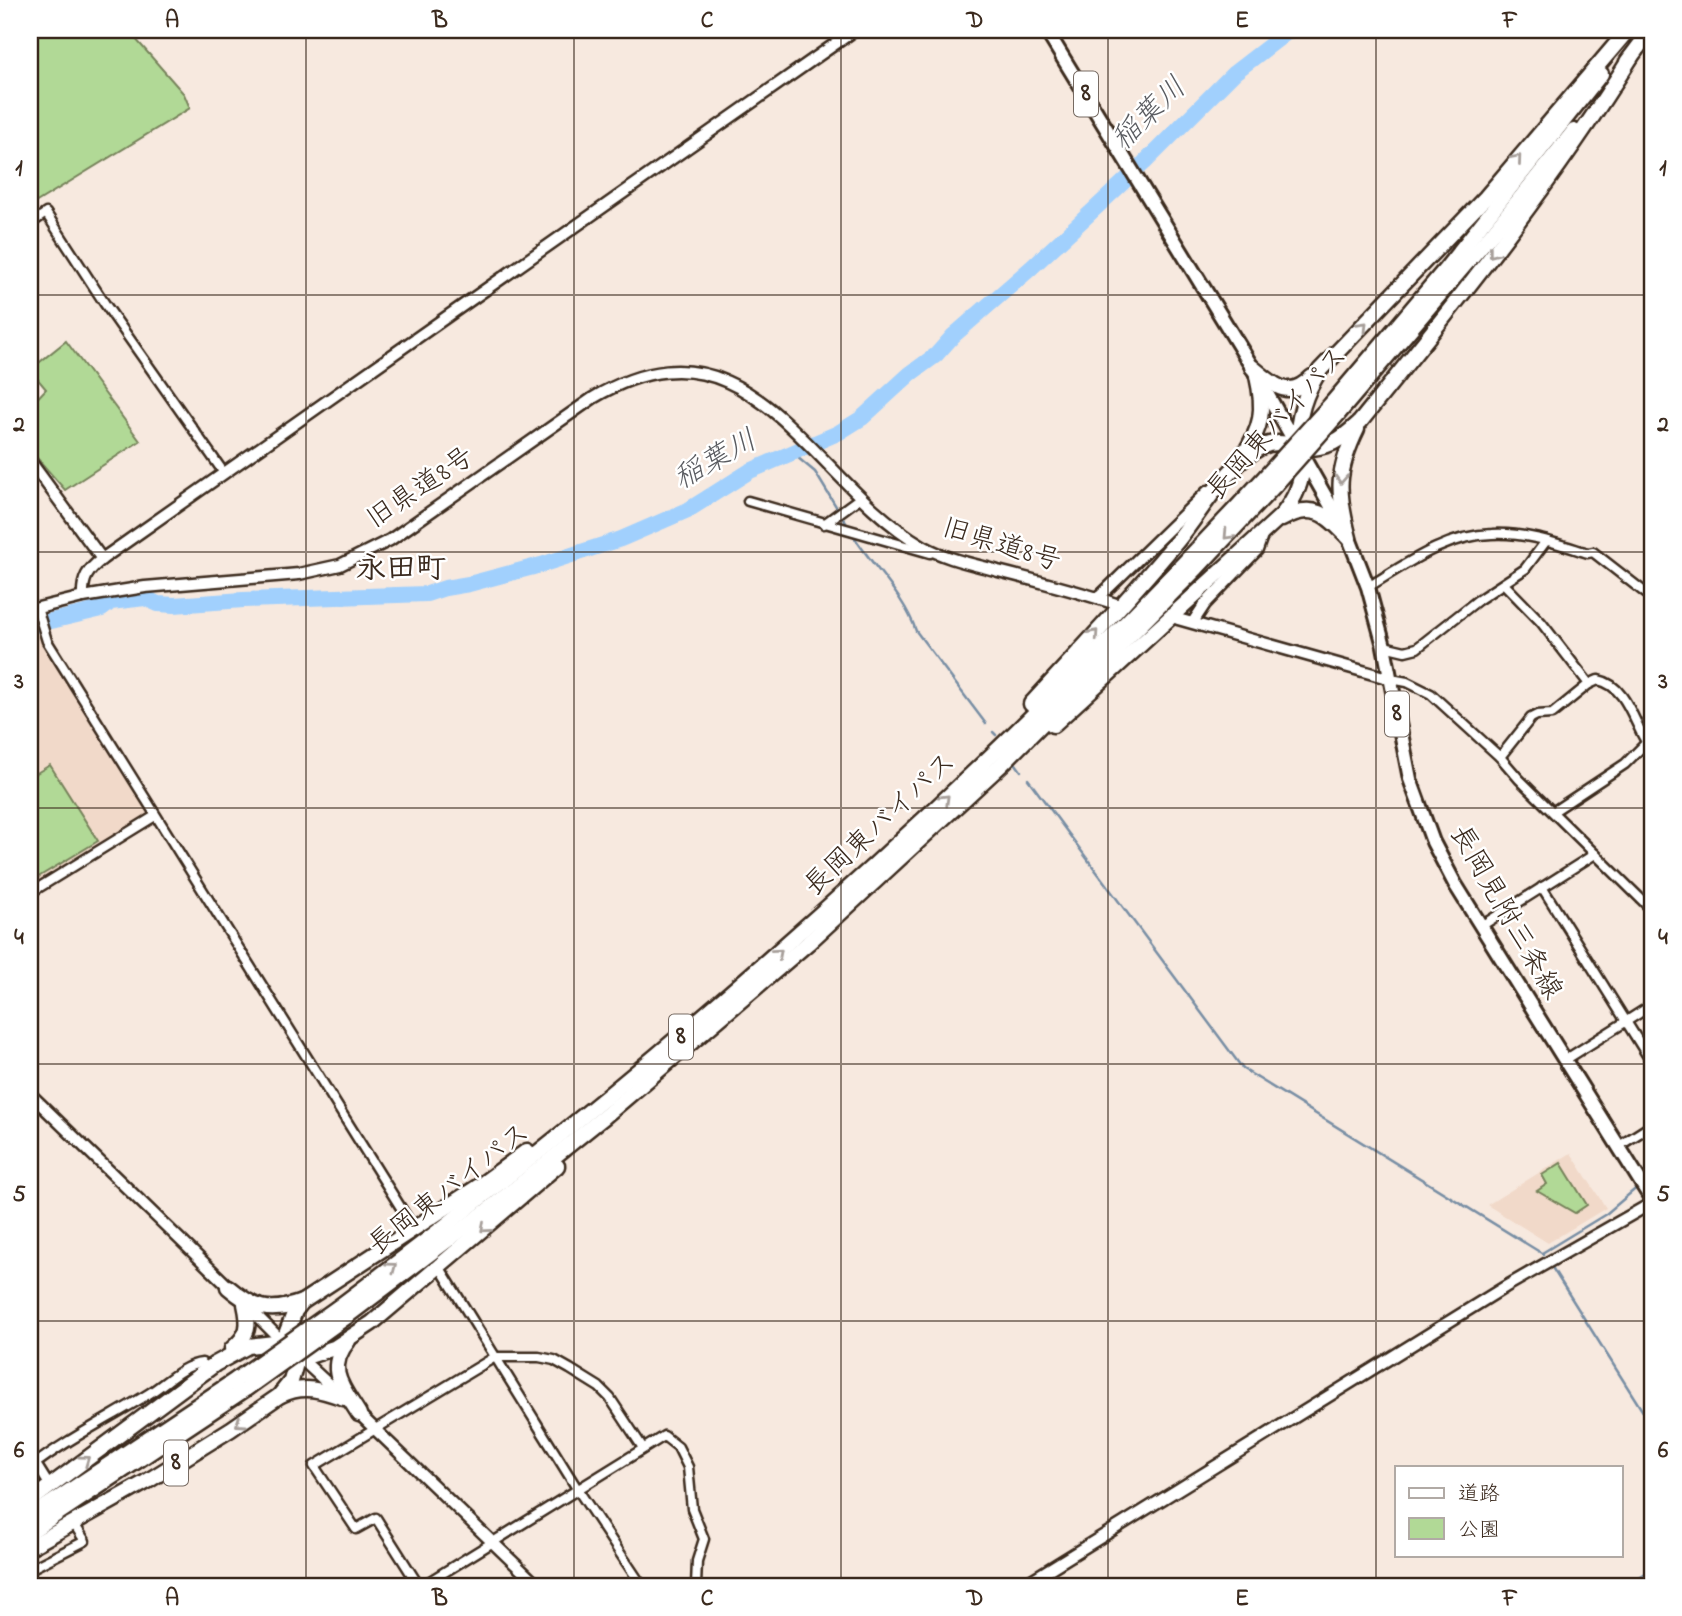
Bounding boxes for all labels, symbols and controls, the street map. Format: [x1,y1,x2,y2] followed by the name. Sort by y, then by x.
[165,5,179,38] text: A
[431,5,448,38] text: B
[701,5,714,38] text: C
[966,5,983,38] text: D
[1235,5,1249,38] text: E
[1502,5,1518,38] text: F
[1102,68,1198,162] water label: 稲葉川
[1074,72,1098,116] road number: 8
[15,153,23,186] text: 1
[1659,153,1667,186] text: 1
[1509,155,1521,168] one-way arrow
[1489,245,1502,258] one-way arrow
[1354,321,1367,334] one-way arrow
[1197,338,1359,510] street label: 長岡東バイパス
[12,409,25,442] text: 2
[1656,409,1669,442] text: 2
[666,420,766,502] water label: 稲葉川
[359,438,483,540] street label: 旧県道8号
[1333,474,1348,485] one-way arrow
[936,508,1066,584] street label: 旧県道8号
[1224,527,1237,540] one-way arrow
[356,548,446,592] district label: 永田町
[1086,629,1099,642] one-way arrow
[13,666,24,699] text: 3
[1657,666,1668,699] text: 3
[1385,692,1409,736] road number: 8
[796,743,966,907] street label: 長岡東バイパス
[937,795,950,808] one-way arrow
[1438,818,1572,1008] street label: 長岡見附三条線
[14,922,24,955] text: 4
[1658,922,1668,955] text: 4
[769,949,782,961] one-way arrow
[669,1014,693,1060] road number: 8
[360,1114,540,1266] street label: 長岡東バイパス
[12,1179,26,1212] text: 5
[1656,1179,1670,1212] text: 5
[481,1220,494,1232] one-way arrow
[384,1262,397,1275] one-way arrow
[235,1415,248,1427] one-way arrow
[14,1435,25,1468] text: 6
[1658,1435,1669,1468] text: 6
[164,1440,188,1486] road number: 8
[77,1456,90,1469] one-way arrow
[1395,1466,1622,1556] legend
[1458,1480,1500,1510] text: 道路
[1458,1516,1500,1546] text: 公園
[165,1583,179,1616] text: A
[431,1583,448,1616] text: B
[701,1583,714,1616] text: C
[966,1583,983,1616] text: D
[1235,1583,1249,1616] text: E
[1502,1583,1518,1616] text: F

